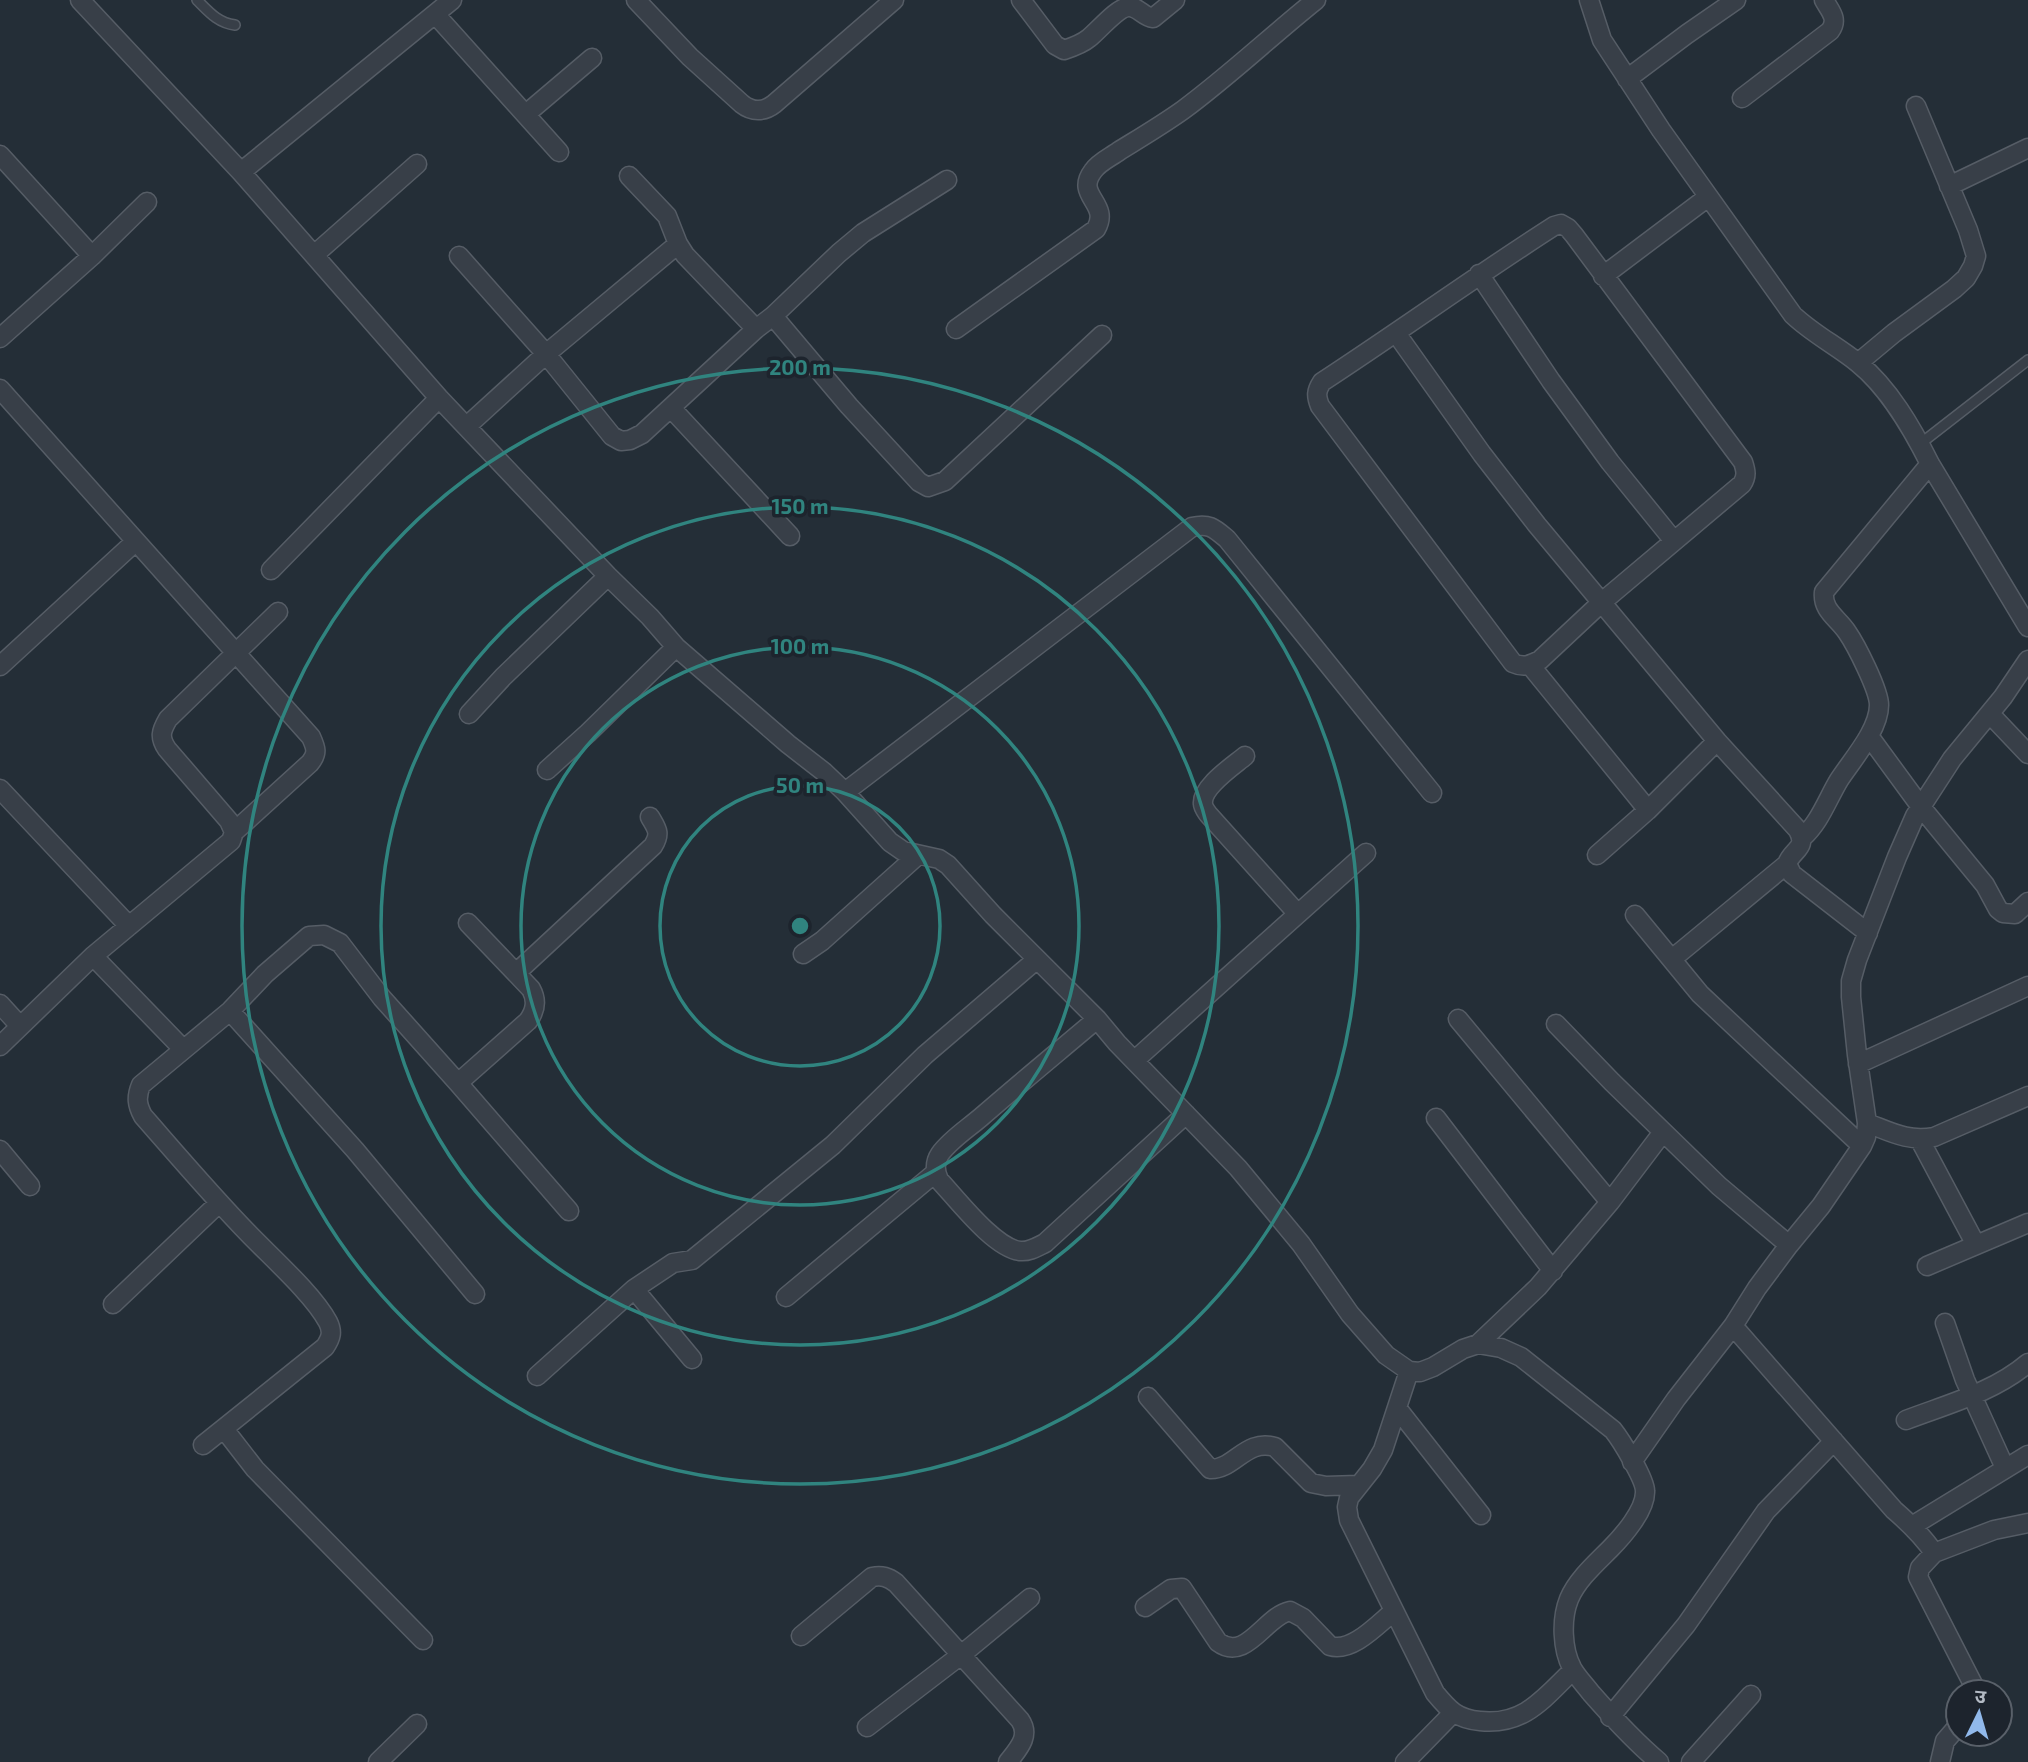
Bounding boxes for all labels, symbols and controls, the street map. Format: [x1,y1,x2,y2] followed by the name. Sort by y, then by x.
[769,354,831,379] text: 200 m
[772,493,828,518] text: 150 m
[771,633,829,658] text: 100 m
[776,772,824,797] text: 50 m
[788,914,812,938] centre of rings
[1944,1678,2014,1748] north arrow
[1974,1684,1988,1708] text: उ

